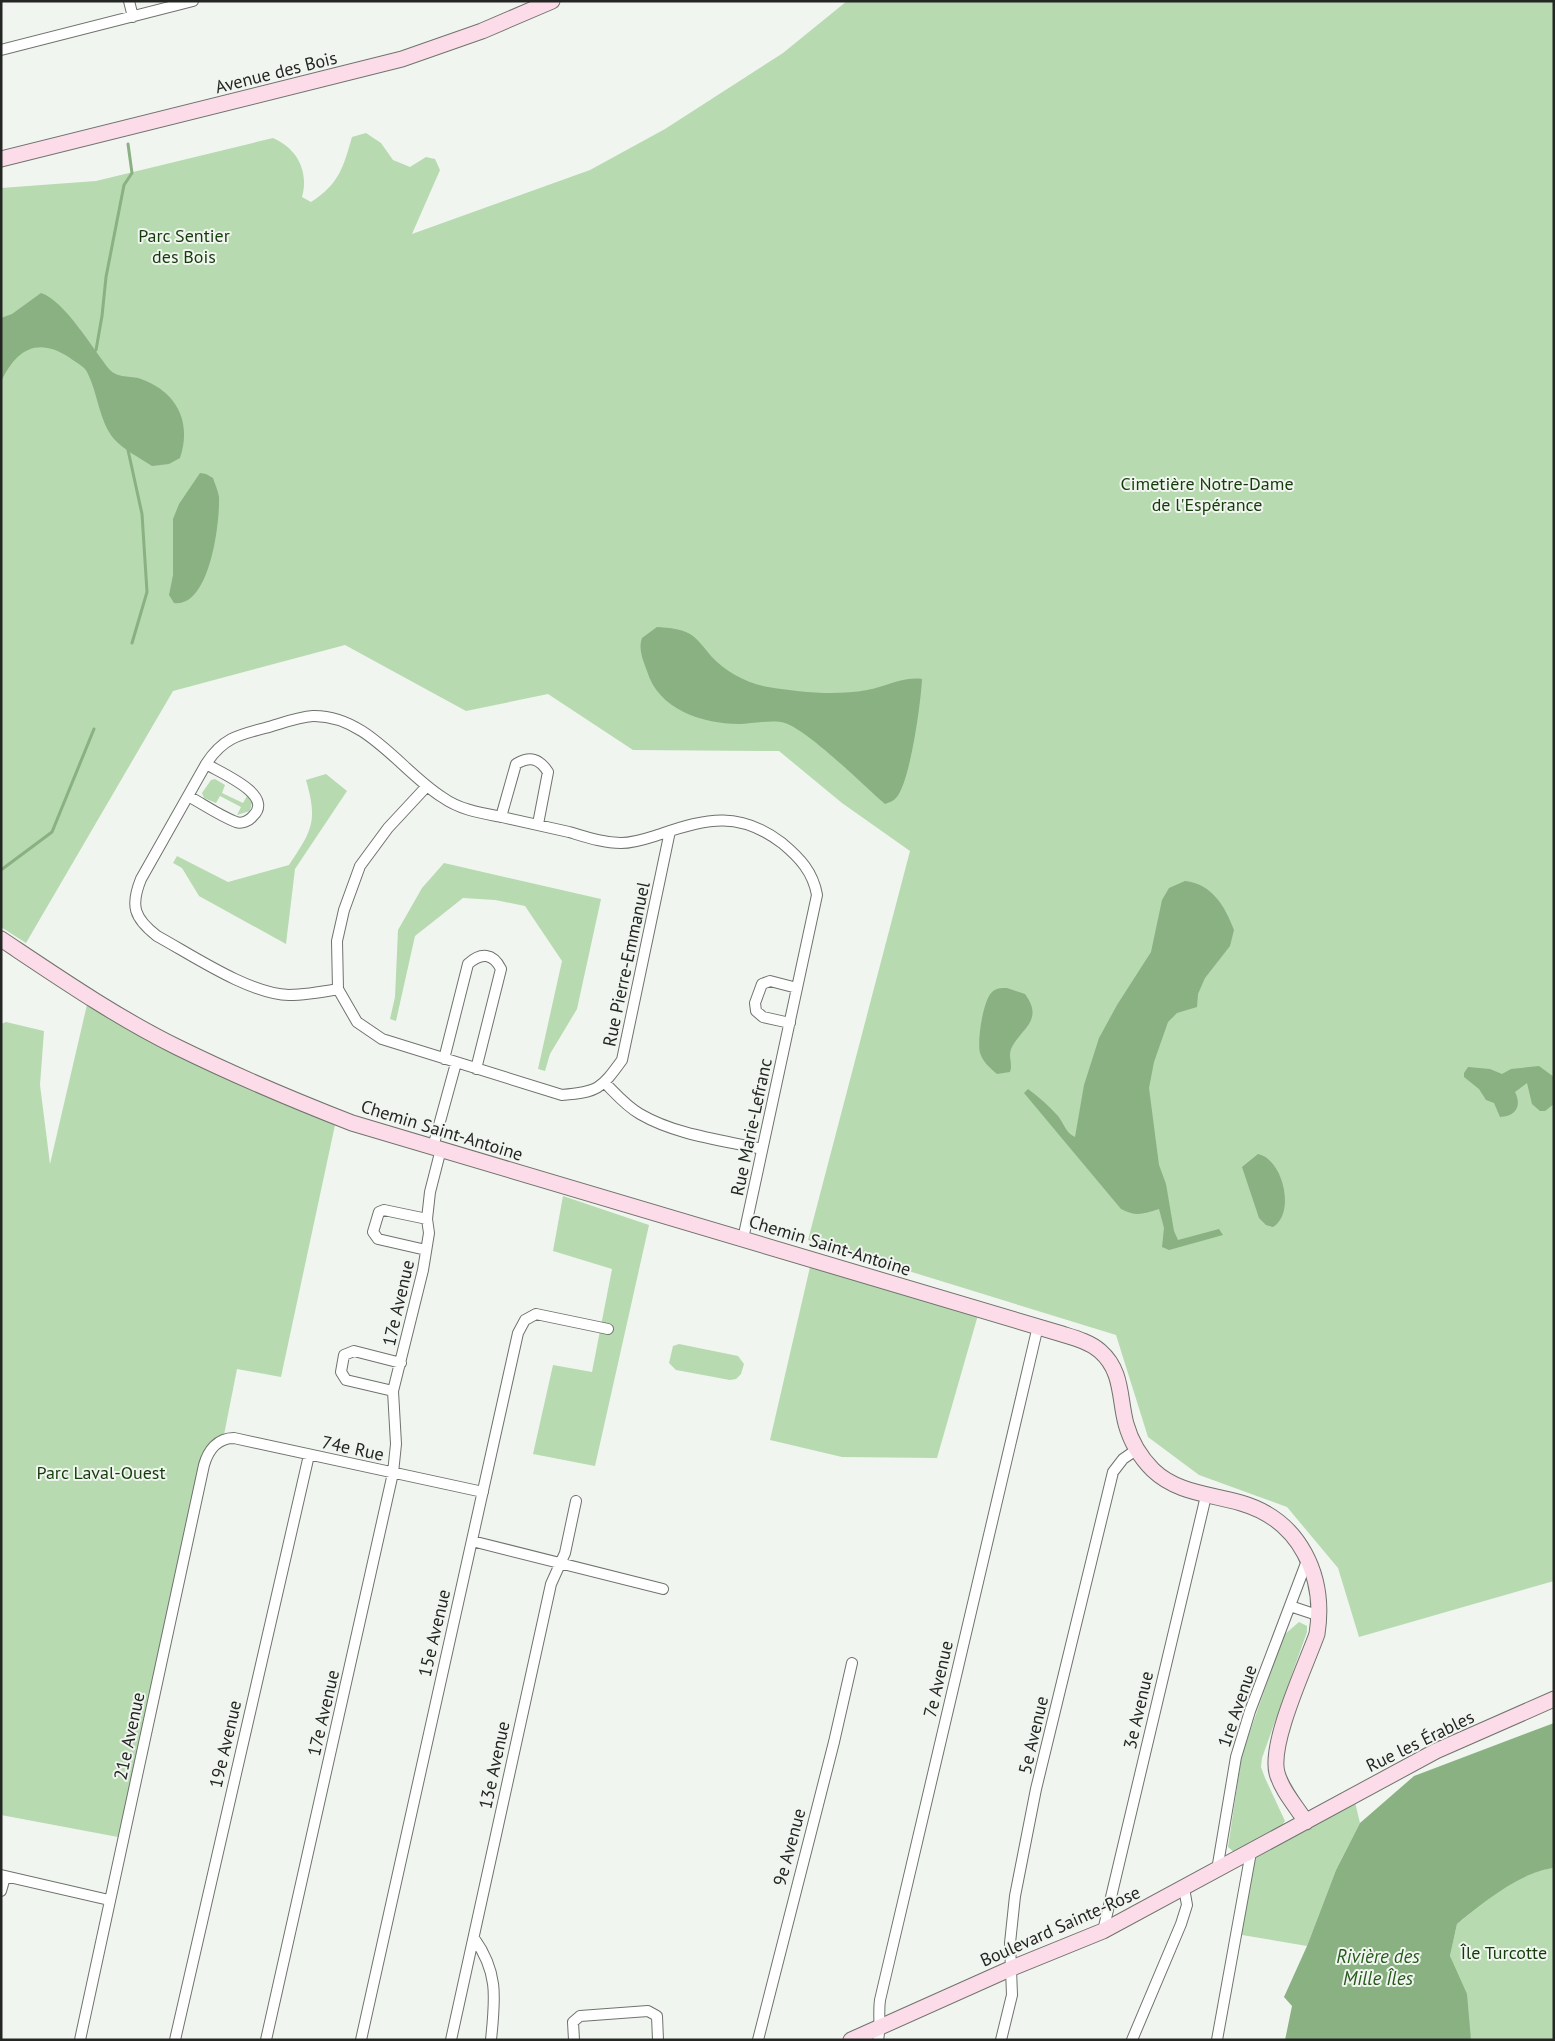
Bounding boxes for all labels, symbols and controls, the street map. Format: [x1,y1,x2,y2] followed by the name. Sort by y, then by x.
[213,46,339,98] street label: Avenue des Bois
[138,224,230,268] park label: Parc Sentier des Bois
[1120,472,1294,516] park label: Cimetière Notre-Dame de l'Espérance
[597,879,655,1048] street label: Rue Pierre-Emmanuel
[725,1056,777,1198] street label: Rue Marie-Lefranc
[358,1094,526,1166] street label: Chemin Saint-Antoine
[746,1209,914,1281] street label: Chemin Saint-Antoine
[377,1258,419,1348] street label: 17e Avenue
[320,1430,386,1466] street label: 74e Rue
[36,1461,166,1484] park label: Parc Laval-Ouest
[413,1587,455,1679] street label: 15e Avenue
[918,1638,958,1720] street label: 7e Avenue
[1212,1662,1262,1750] street label: 1re Avenue
[302,1668,344,1758] street label: 17e Avenue
[1118,1669,1158,1751] street label: 3e Avenue
[108,1690,150,1782] street label: 21e Avenue
[1013,1694,1053,1776] street label: 5e Avenue
[204,1698,246,1790] street label: 19e Avenue
[1362,1705,1478,1777] street label: Rue les Érables
[473,1719,515,1811] street label: 13e Avenue
[768,1806,810,1888] street label: 9e Avenue
[976,1880,1144,1972] street label: Boulevard Sainte-Rose
[1460,1941,1547,1964] park label: Île Turcotte
[1336,1944,1420,1990] water label: Rivière des Mille Îles

